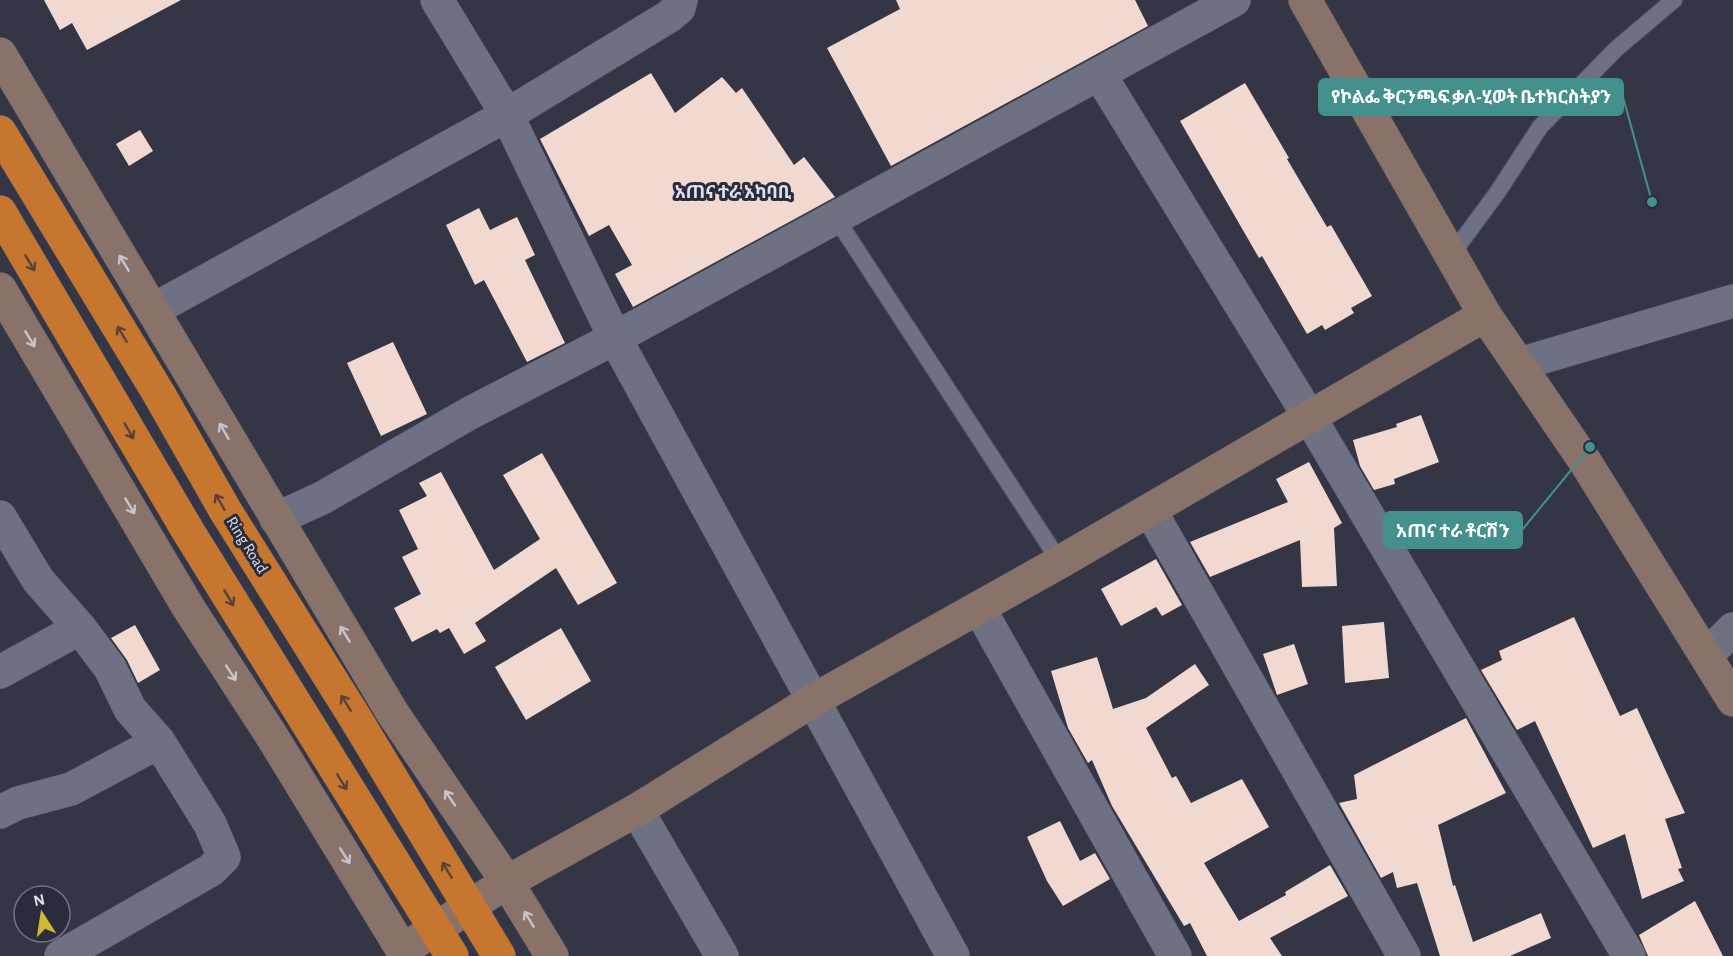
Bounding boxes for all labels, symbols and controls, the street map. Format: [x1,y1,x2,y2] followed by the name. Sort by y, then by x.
[1319,79,1623,115] callout: የኮልፌ ቅርንጫፍ ቃለ-ሂወት ቤተክርስትያን
[1331,88,1611,107] text: የኮልፌ ቅርንጫፍ ቃለ-ሂወት ቤተክርስትያን
[675,184,792,202] district label: አጠና ተራ አካባቢ
[24,254,36,271] one-way arrow
[118,255,130,272] one-way arrow
[116,325,128,342] one-way arrow
[24,330,36,347] one-way arrow
[123,422,135,439] one-way arrow
[218,423,230,440] one-way arrow
[214,494,226,511] one-way arrow
[124,497,136,514] one-way arrow
[1384,512,1522,548] callout: አጠና ተራ ቶርሽን
[223,514,271,576] street label: Ring Road
[1396,522,1510,541] text: አጠና ተራ ቶርሽን
[223,589,235,606] one-way arrow
[339,626,351,643] one-way arrow
[225,664,237,681] one-way arrow
[340,695,352,712] one-way arrow
[337,773,349,790] one-way arrow
[444,790,457,807] one-way arrow
[340,847,352,864] one-way arrow
[441,862,453,879] one-way arrow
[12,884,72,944] north arrow
[32,891,46,909] text: N
[523,911,535,928] one-way arrow

